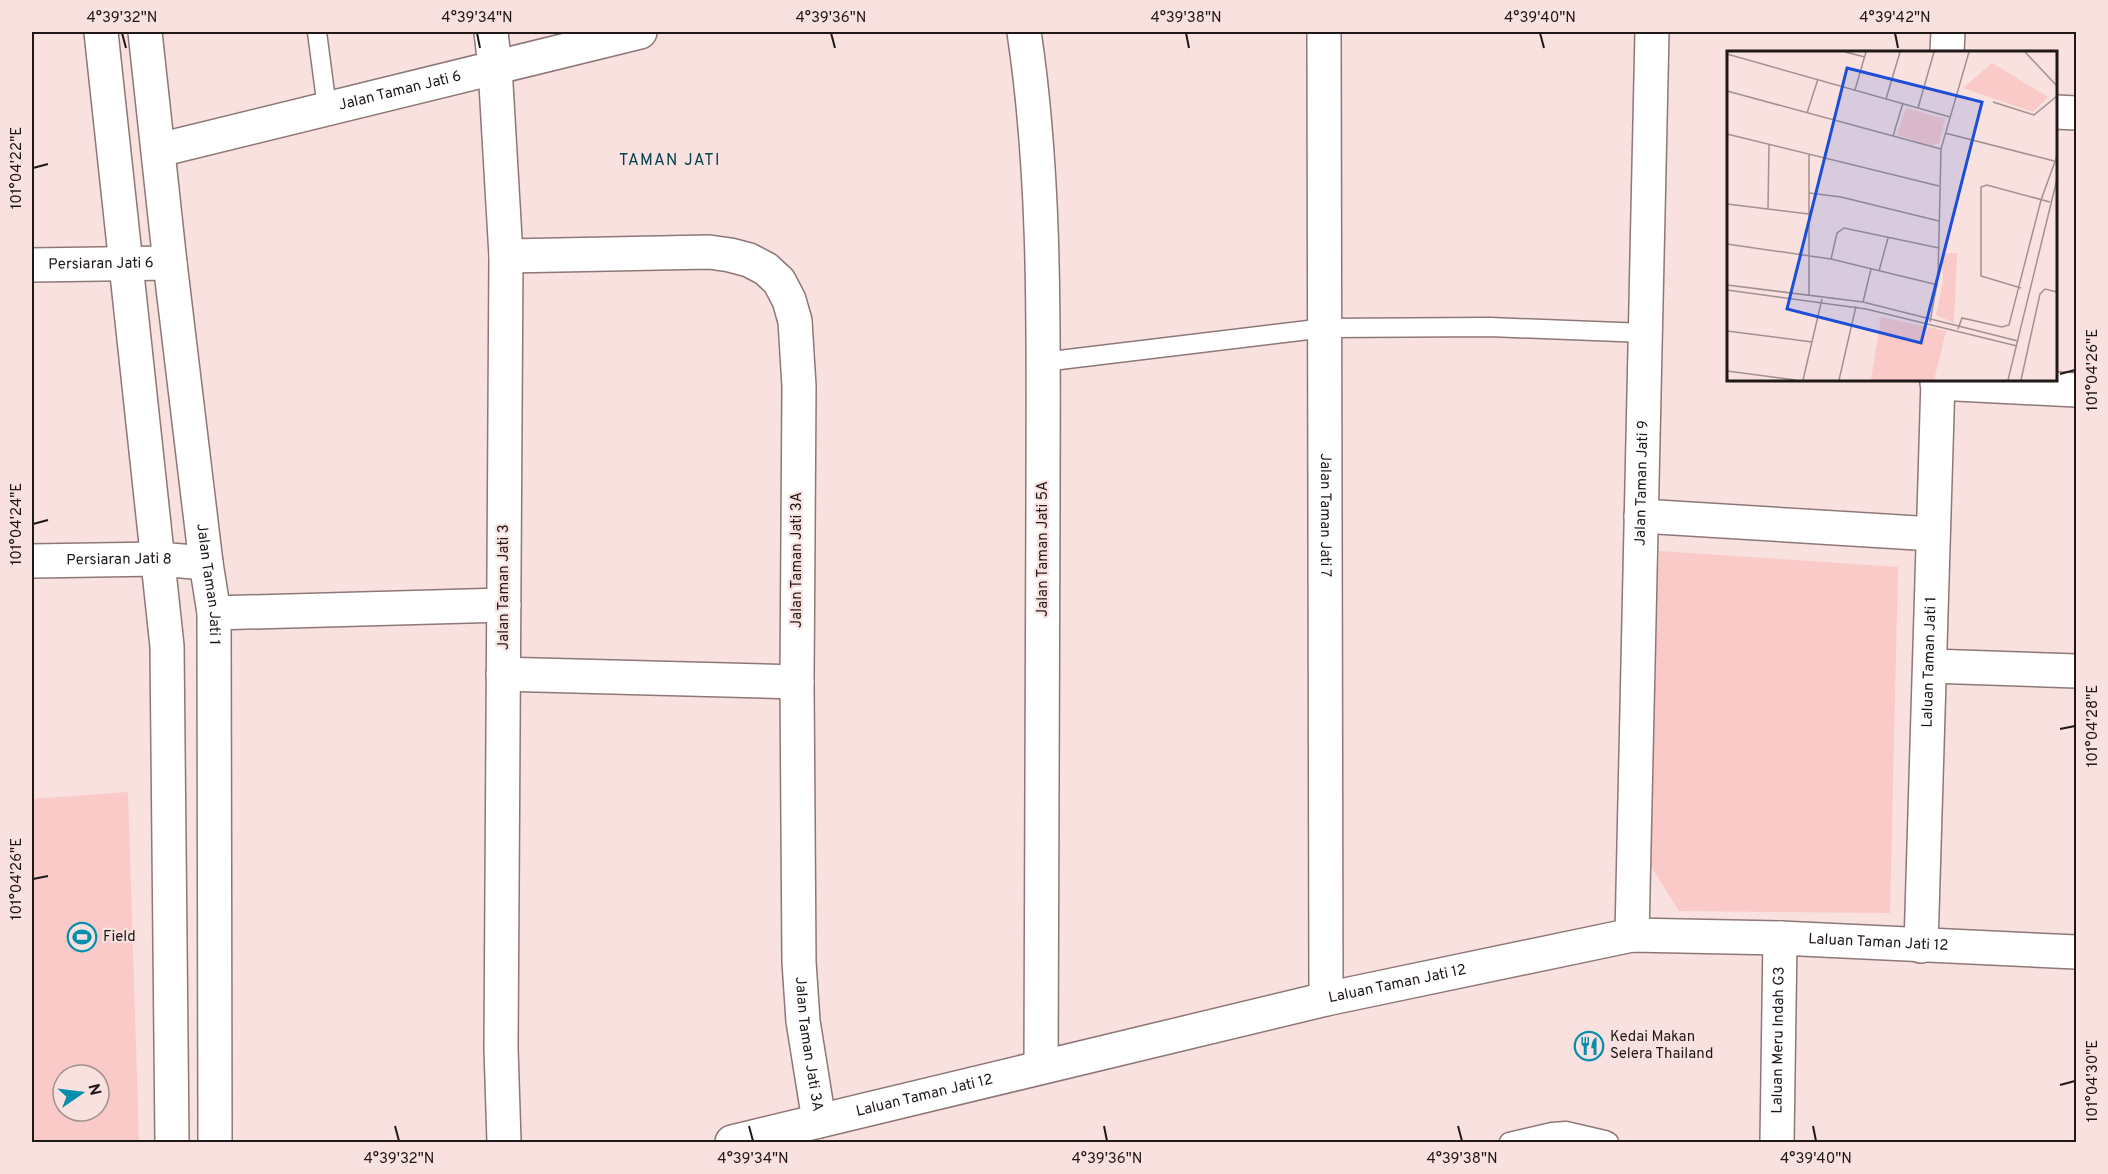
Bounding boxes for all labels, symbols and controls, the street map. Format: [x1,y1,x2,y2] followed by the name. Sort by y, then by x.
[87,9,157,28] text: 4°39'32"N
[441,9,513,28] text: 4°39'34"N
[796,9,867,28] text: 4°39'36"N
[1150,9,1222,28] text: 4°39'38"N
[1504,9,1576,28] text: 4°39'40"N
[1859,9,1931,28] text: 4°39'42"N
[1727,51,2057,381] inset map
[337,67,463,115] street label: Jalan Taman Jati 6
[8,127,27,209] text: 101°04'22"E
[619,151,721,171] district label: TAMAN JATI
[48,254,154,274] street label: Persiaran Jati 6
[2084,329,2103,411] text: 101°04'26"E
[1631,420,1653,546] street label: Jalan Taman Jati 9
[1315,453,1335,577] street label: Jalan Taman Jati 7
[1034,481,1053,617] street label: Jalan Taman Jati 5A
[8,483,27,565] text: 101°04'24"E
[788,492,807,628] street label: Jalan Taman Jati 3A
[192,522,224,645] street label: Jalan Taman Jati 1
[495,524,514,650] street label: Jalan Taman Jati 3
[66,549,173,570] street label: Persiaran Jati 8
[1918,596,1941,728] street label: Laluan Taman Jati 1
[2084,685,2103,767] text: 101°04'28"E
[8,838,27,920] text: 101°04'26"E
[66,921,98,953] sports icon: Field
[103,928,136,947] place label: Field
[1808,930,1949,955] street label: Laluan Taman Jati 12
[1327,960,1468,1008] street label: Laluan Taman Jati 12
[1768,966,1789,1114] street label: Laluan Meru Indah G3
[791,976,827,1113] street label: Jalan Taman Jati 3A
[1610,1028,1713,1064] place label: Kedai Makan Selera Thailand
[1573,1030,1605,1062] restaurant icon: Kedai Makan Selera Thailand
[2084,1040,2103,1122] text: 101°04'30"E
[51,1063,111,1123] north arrow
[854,1070,995,1121] street label: Laluan Taman Jati 12
[83,1082,105,1098] text: N
[364,1150,434,1169] text: 4°39'32"N
[717,1150,789,1169] text: 4°39'34"N
[1072,1150,1143,1169] text: 4°39'36"N
[1426,1150,1498,1169] text: 4°39'38"N
[1780,1150,1852,1169] text: 4°39'40"N

